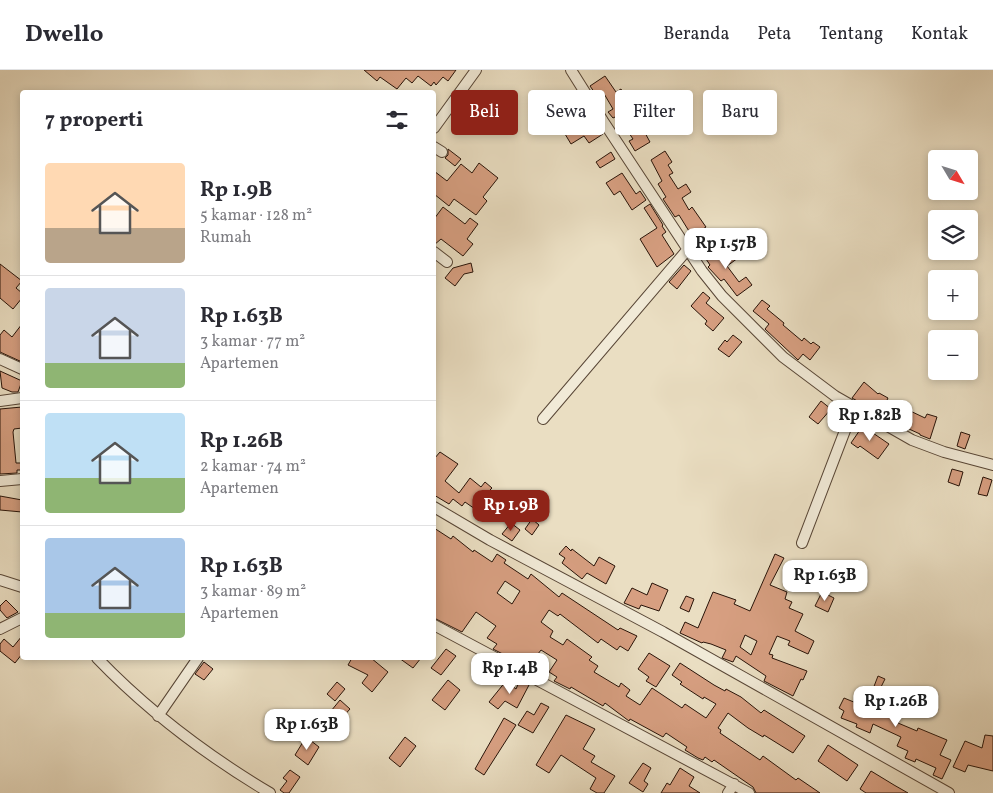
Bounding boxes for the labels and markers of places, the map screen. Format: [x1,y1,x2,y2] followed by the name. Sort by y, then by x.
[674,228,778,270] pin: Rp 1.57B
[818,400,922,442] pin: Rp 1.82B
[465,490,557,532] pin: Rp 1.9B
[773,560,877,602] pin: Rp 1.63B
[464,652,556,695] pin: Rp 1.4B
[844,686,948,728] pin: Rp 1.26B
[255,708,359,751] pin: Rp 1.63B

